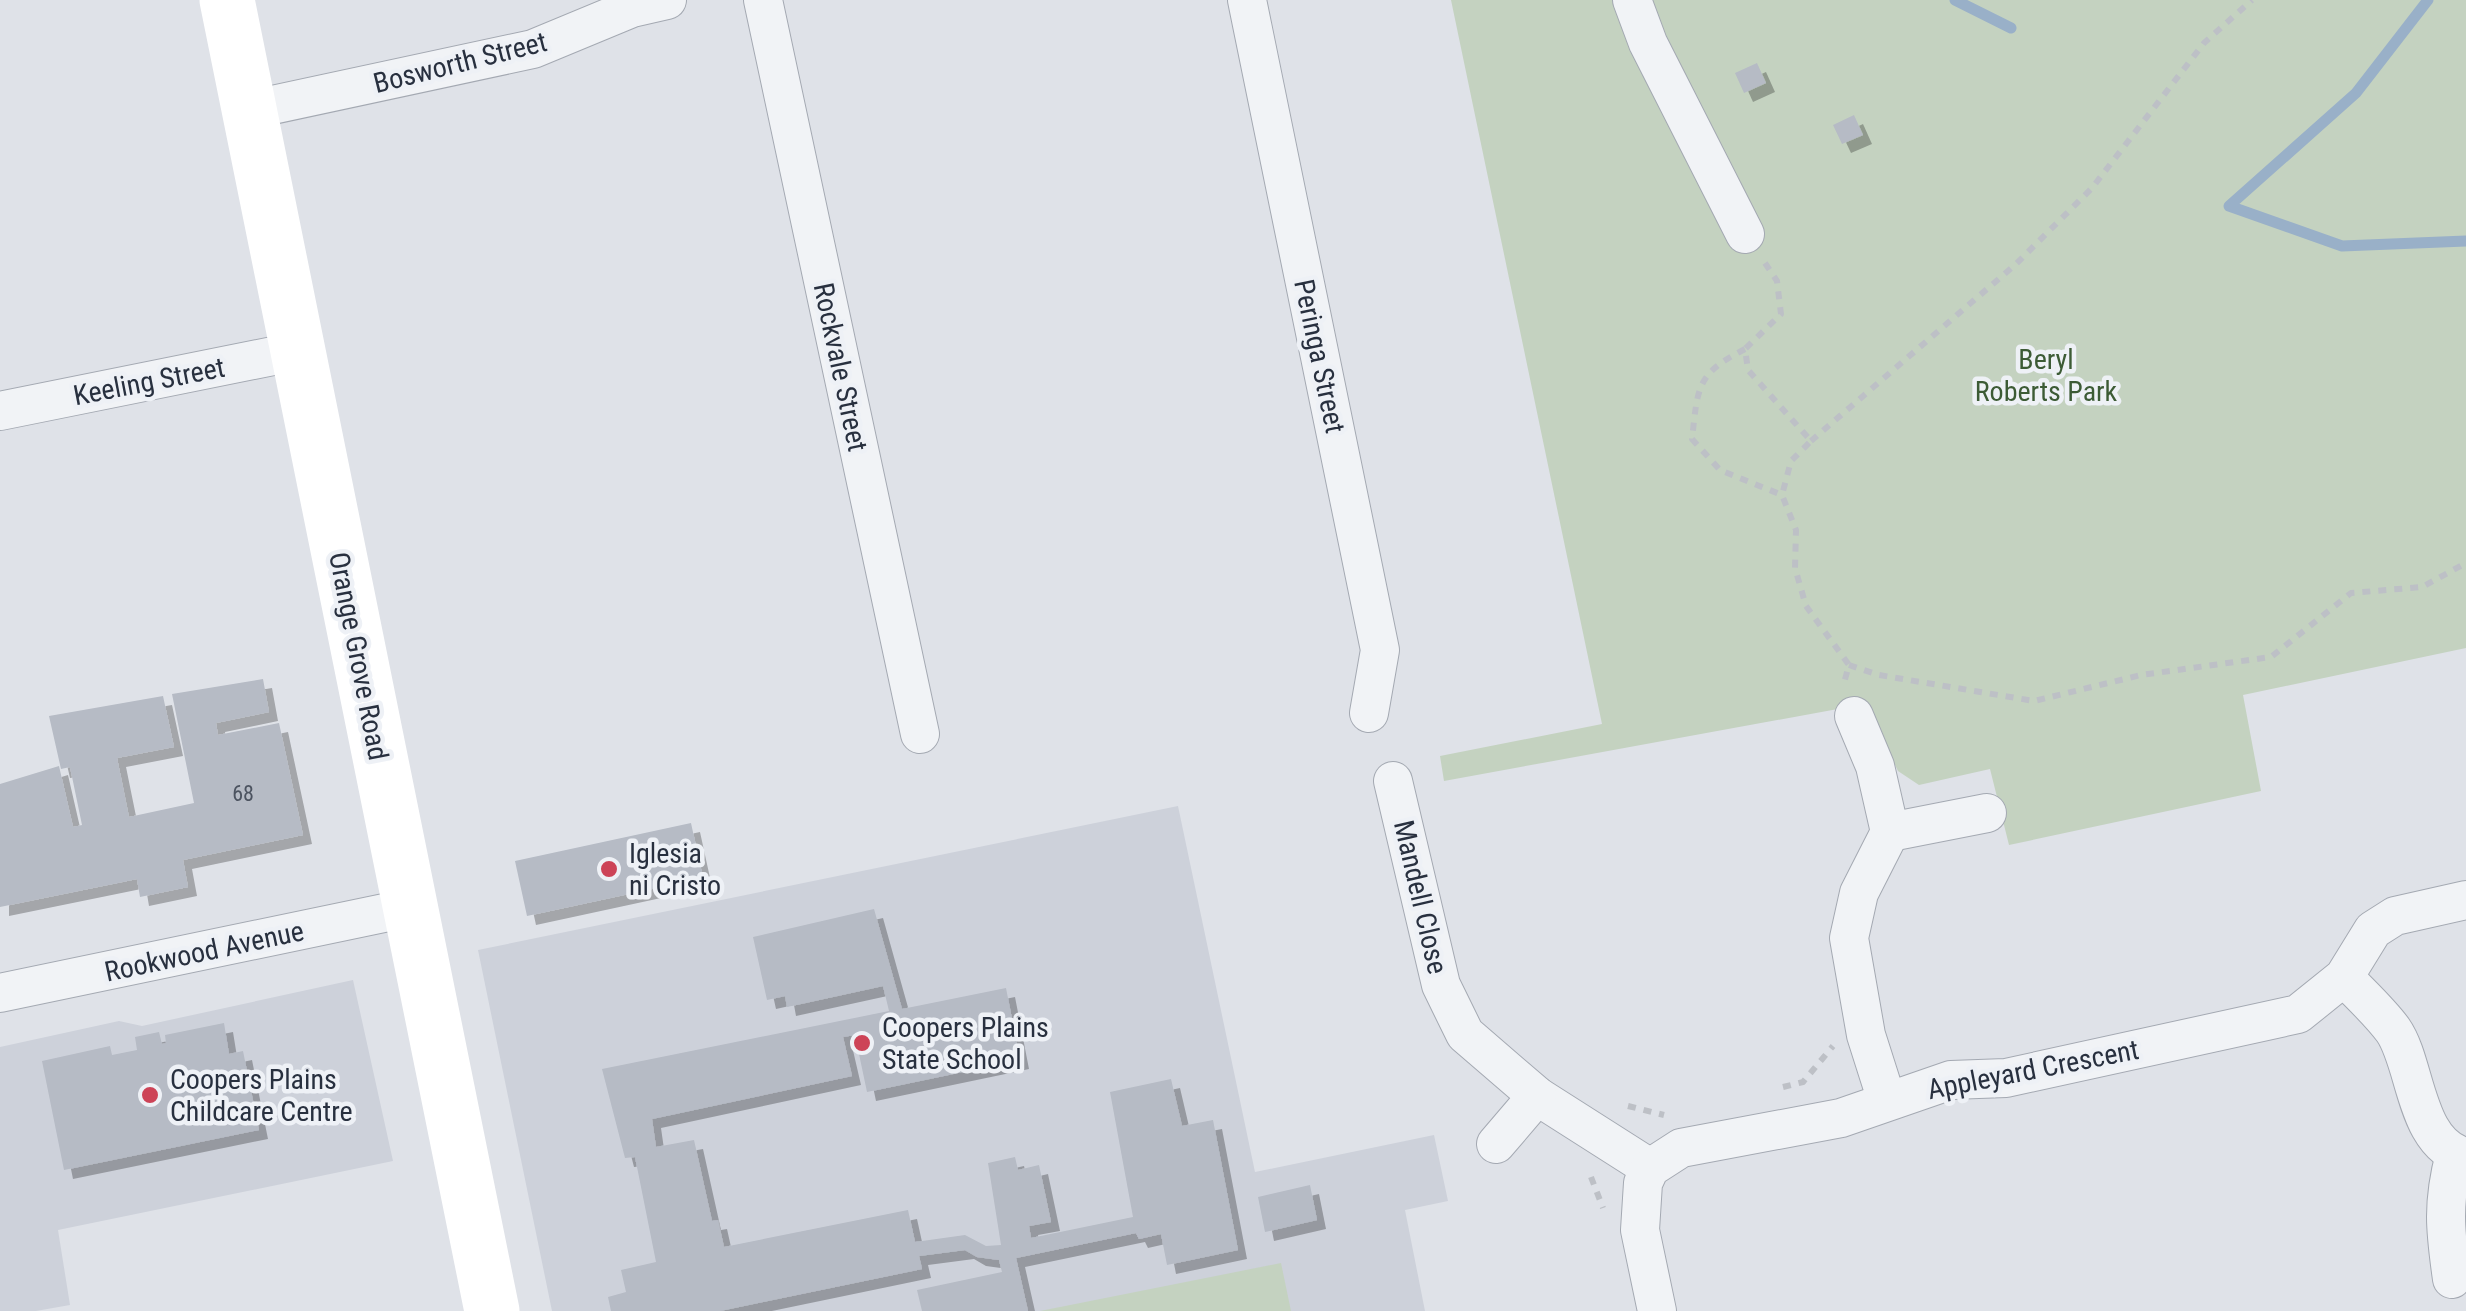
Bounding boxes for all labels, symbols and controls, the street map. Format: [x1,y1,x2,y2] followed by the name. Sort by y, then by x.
[370,25,550,100] street label: Bosworth Street
[1287,276,1352,436] street label: Peringa Street
[807,280,874,454] street label: Rockvale Street
[1975,343,2118,408] park label: Beryl Roberts Park
[71,351,228,412] street label: Keeling Street
[322,549,395,763] street label: Orange Grove Road
[232,781,254,806] house number: 68
[1387,817,1454,977] street label: Mandell Close
[629,837,721,902] place label: Iglesia ni Cristo
[598,858,620,880] marker: Iglesia ni Cristo
[101,914,307,989] street label: Rookwood Avenue
[882,1011,1049,1076] place label: Coopers Plains State School
[851,1032,873,1054] marker: Coopers Plains State School
[1925,1033,2142,1106] street label: Appleyard Crescent
[170,1063,353,1128] place label: Coopers Plains Childcare Centre
[139,1084,161,1106] marker: Coopers Plains Childcare Centre

